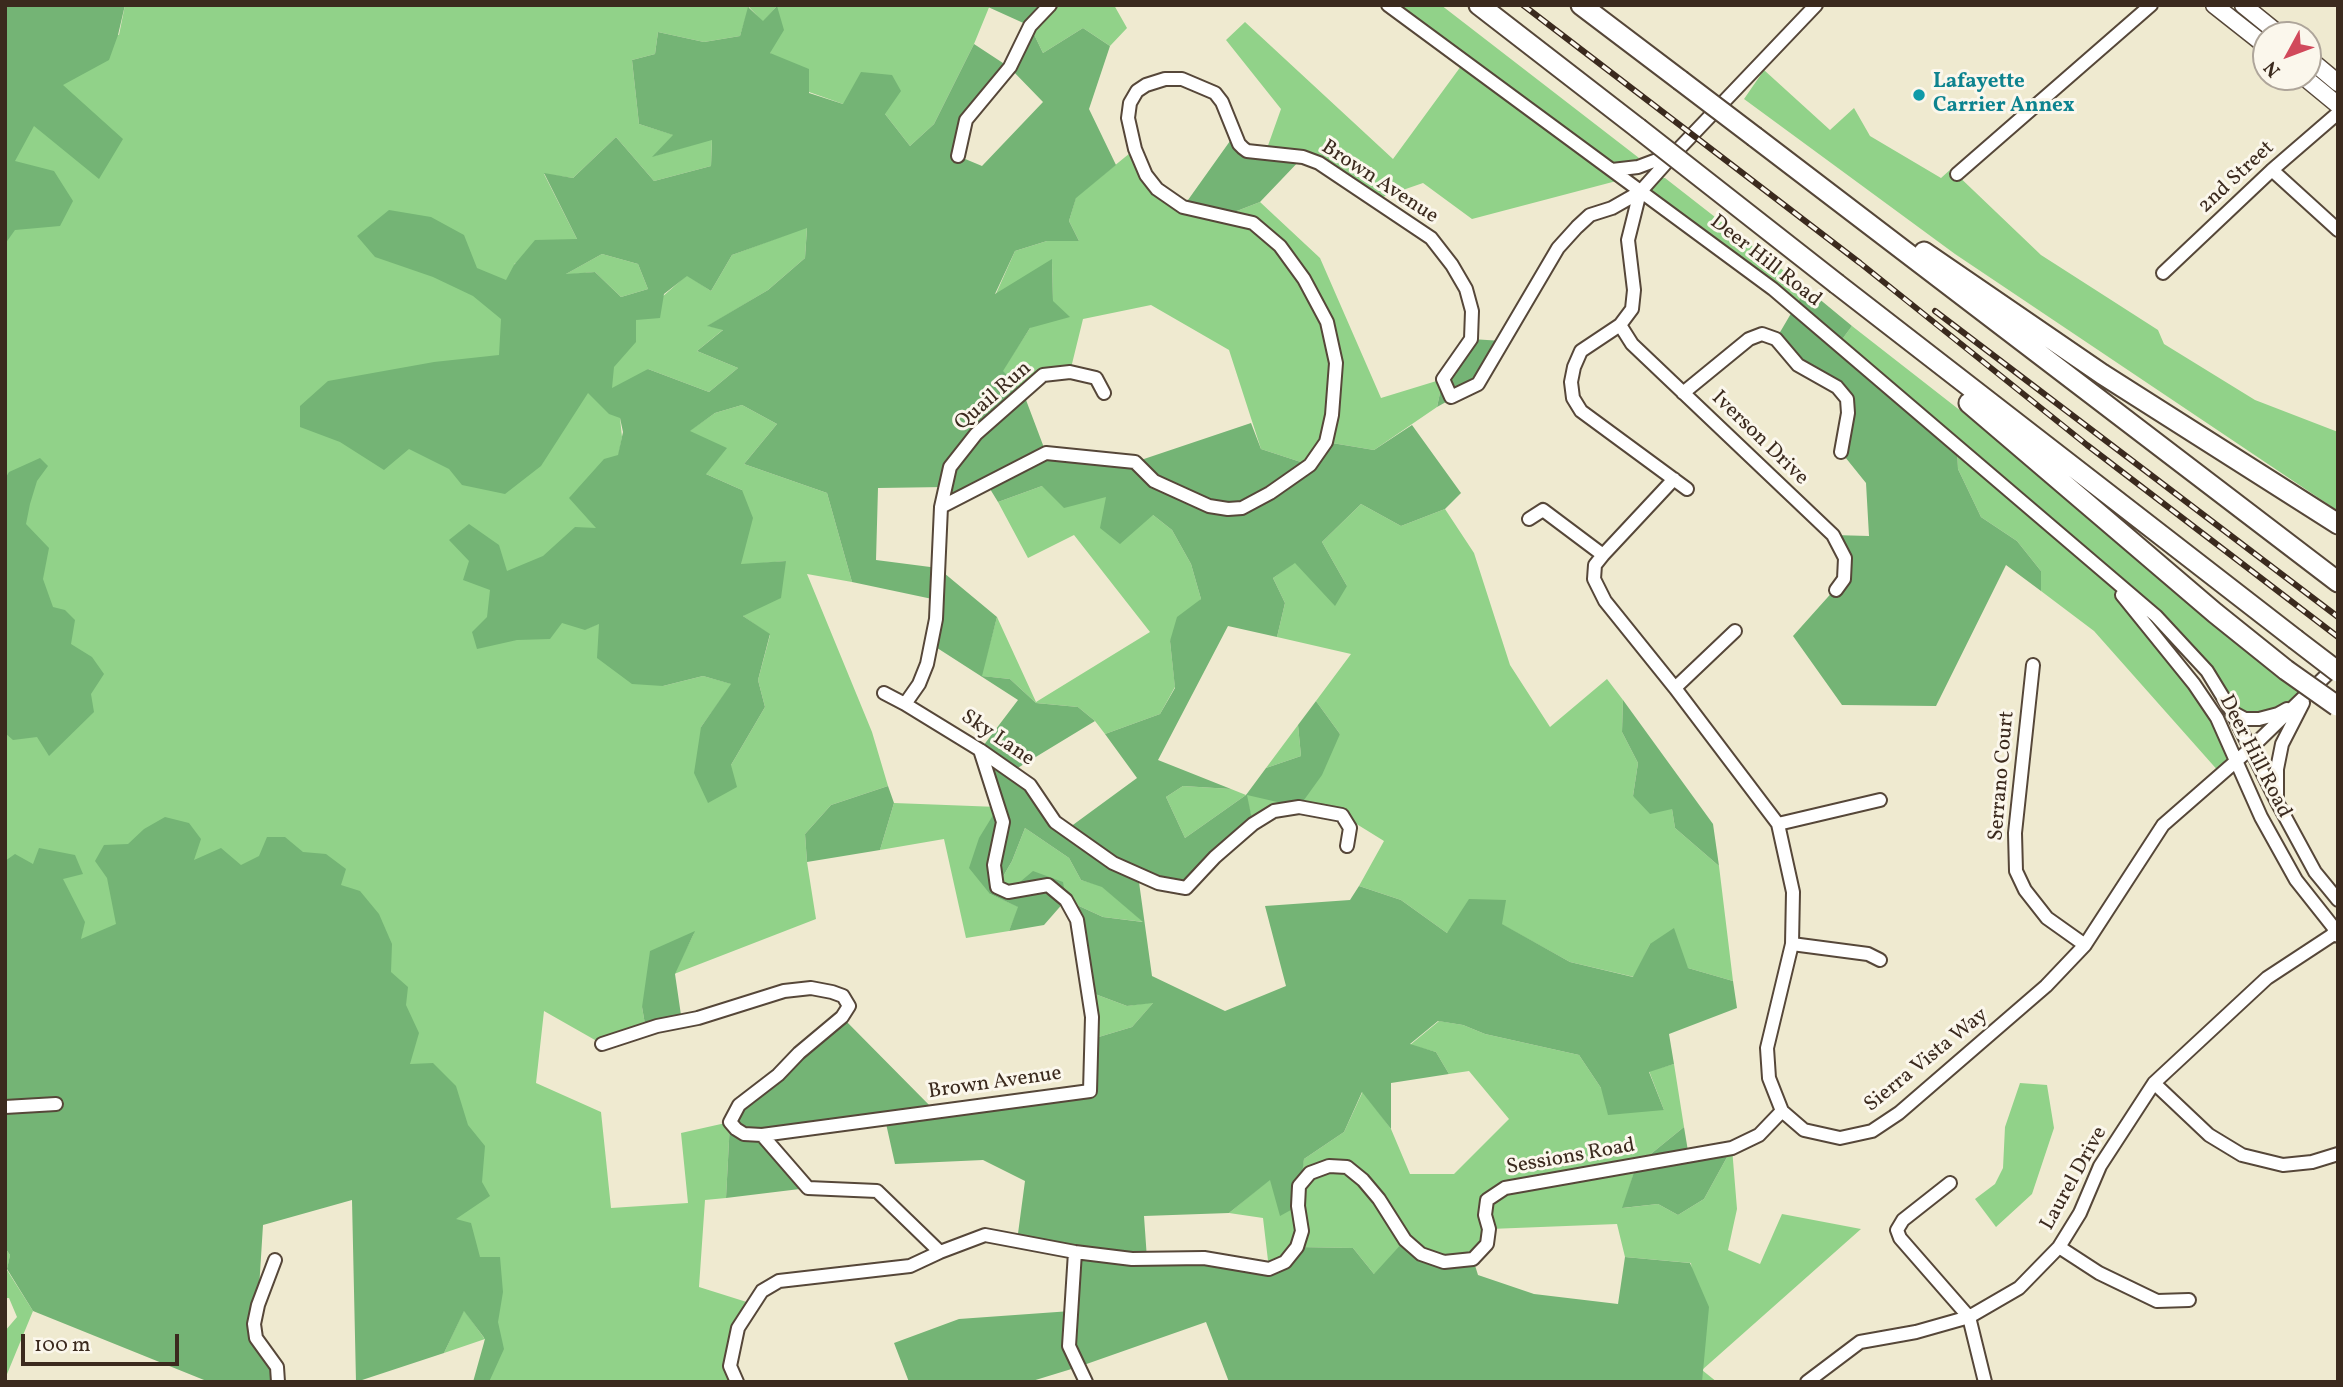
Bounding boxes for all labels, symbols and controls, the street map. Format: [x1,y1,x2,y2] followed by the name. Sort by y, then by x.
[2252,21,2322,91] north arrow
[2258,55,2287,82] text: N
[1933,70,2075,120] place label: Lafayette Carrier Annex
[1911,87,1927,103] marker: Lafayette Carrier Annex
[1316,136,1442,230] street label: Brown Avenue
[2194,136,2280,220] street label: 2nd Street
[1704,211,1826,313] street label: Deer Hill Road
[951,357,1037,437] street label: Quail Run
[1705,386,1813,492] street label: Iverson Drive
[2212,691,2296,823] street label: Deer Hill Road
[955,705,1039,773] street label: Sky Lane
[1985,710,2021,842] street label: Serrano Court
[1860,1004,1994,1118] street label: Sierra Vista Way
[927,1062,1063,1106] street label: Brown Avenue
[2036,1123,2114,1235] street label: Laurel Drive
[1505,1134,1637,1182] street label: Sessions Road
[24,1320,182,1364] scale bar
[34,1331,91,1360] text: 100 m

